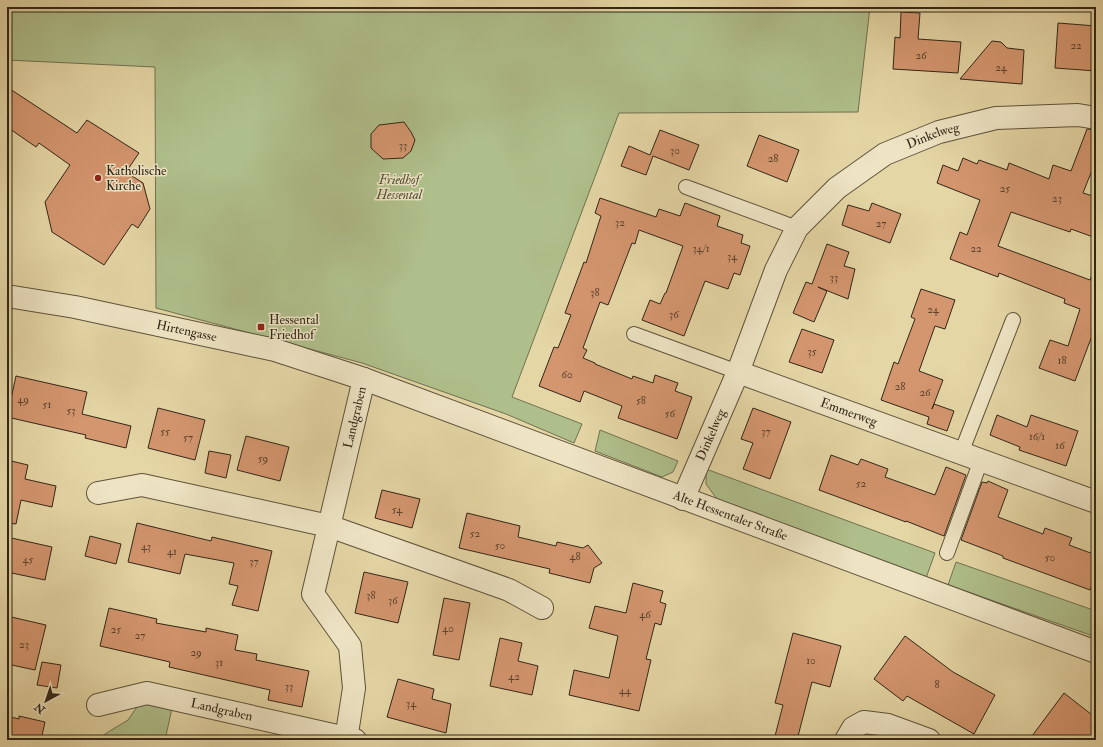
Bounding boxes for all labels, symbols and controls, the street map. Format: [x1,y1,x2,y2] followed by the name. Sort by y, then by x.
[1070,39,1082,52] house number: 22
[915,49,928,62] house number: 26
[995,61,1008,74] house number: 24
[904,119,962,152] street label: Dinkelweg
[399,139,407,152] house number: 33
[670,144,680,157] house number: 30
[768,152,778,165] house number: 28
[106,163,167,194] place label: Katholische Kirche
[375,172,423,203] park label: Friedhof Hessental
[93,173,103,183] marker: Katholische Kirche
[1000,182,1010,195] house number: 25
[1052,192,1062,205] house number: 23
[615,216,625,229] house number: 32
[876,217,886,230] house number: 27
[692,242,710,255] house number: 34/1
[970,242,982,255] house number: 22
[727,250,738,263] house number: 34
[830,271,838,284] house number: 33
[590,286,600,299] house number: 38
[927,303,940,316] house number: 24
[669,308,680,321] house number: 36
[269,312,319,343] place label: Hessental Friedhof
[155,317,219,345] street label: Hirtengasse
[256,322,266,332] marker: Hessental Friedhof
[807,345,817,358] house number: 35
[1057,354,1067,367] house number: 18
[561,368,573,381] house number: 60
[895,380,905,393] house number: 28
[340,385,370,450] street label: Landgraben
[919,386,932,399] house number: 26
[17,393,29,406] house number: 49
[636,394,646,407] house number: 58
[818,395,880,430] street label: Emmerweg
[43,398,51,411] house number: 51
[66,404,76,417] house number: 53
[692,406,729,463] street label: Dinkelweg
[665,407,677,420] house number: 56
[160,425,170,438] house number: 55
[761,425,771,438] house number: 37
[1029,430,1045,443] house number: 16/1
[183,431,193,444] house number: 57
[1055,439,1066,452] house number: 16
[258,452,268,465] house number: 59
[856,477,867,490] house number: 52
[670,487,790,544] street label: Alte Hessentaler Straße
[392,503,403,516] house number: 54
[470,527,481,540] house number: 52
[495,539,506,552] house number: 50
[141,540,151,553] house number: 43
[167,545,177,558] house number: 41
[569,550,581,563] house number: 48
[1045,551,1056,564] house number: 50
[23,553,34,566] house number: 45
[249,555,259,568] house number: 37
[366,589,376,602] house number: 38
[388,594,399,607] house number: 36
[639,608,652,621] house number: 46
[442,622,454,635] house number: 40
[111,623,121,636] house number: 25
[135,629,145,642] house number: 27
[19,638,29,651] house number: 23
[190,646,202,659] house number: 29
[806,654,816,667] house number: 10
[215,656,223,669] house number: 31
[508,670,520,683] house number: 42
[934,678,940,691] house number: 8
[285,680,293,693] house number: 33
[26,681,66,721] north arrow
[619,684,632,697] house number: 44
[189,695,254,725] street label: Landgraben
[406,697,417,710] house number: 34
[31,699,49,717] text: N

